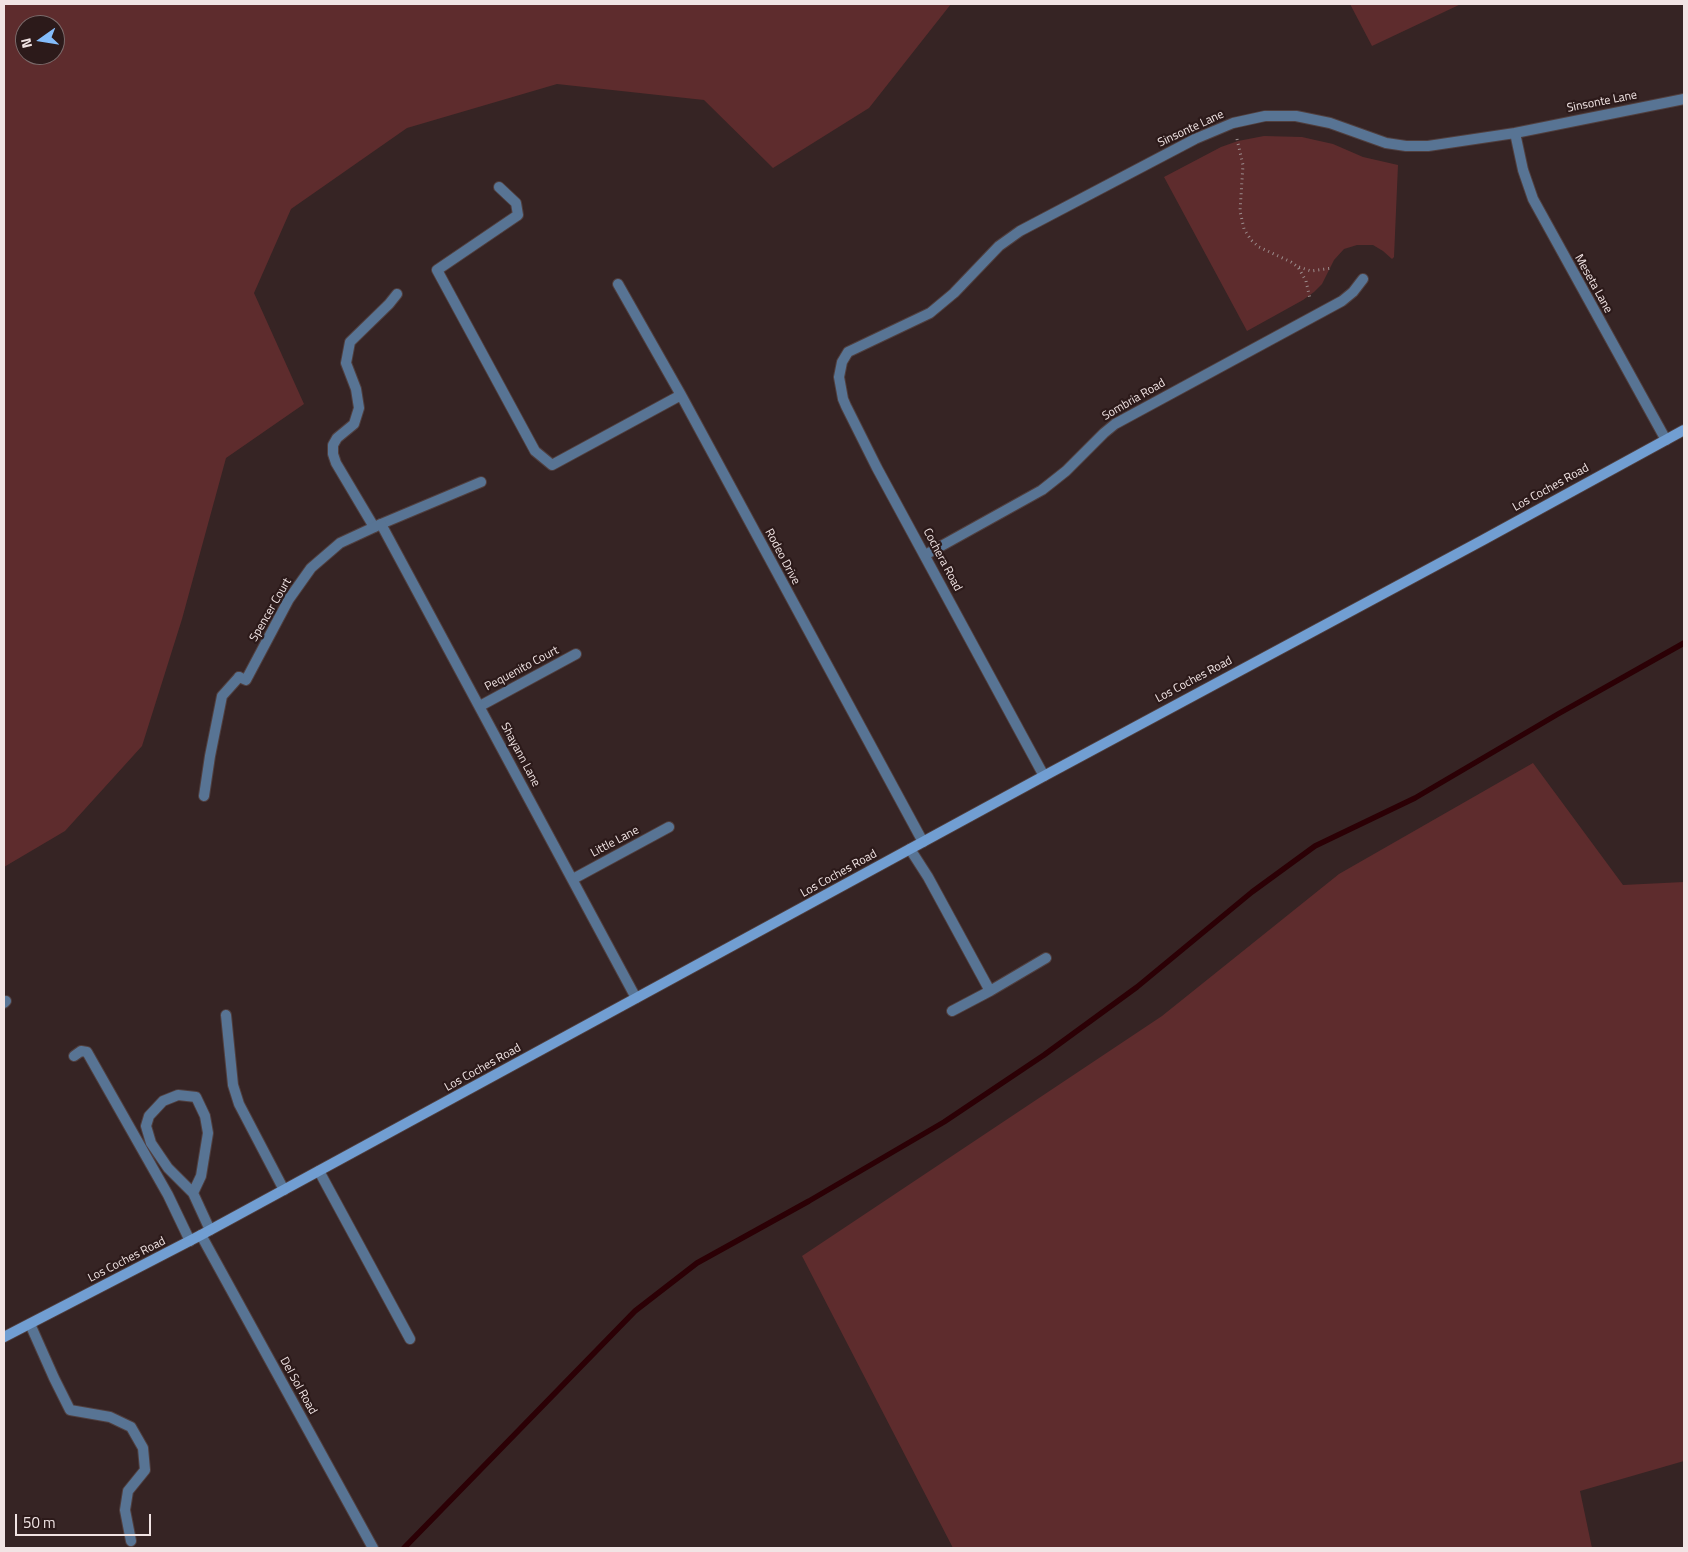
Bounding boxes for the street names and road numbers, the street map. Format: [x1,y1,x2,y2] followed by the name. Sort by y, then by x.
[1566,88,1638,116] street label: Sinsonte Lane
[1156,107,1226,151] street label: Sinsonte Lane
[1571,252,1615,316] street label: Meseta Lane
[1100,376,1168,424] street label: Sombria Road
[1510,461,1592,515] street label: Los Coches Road
[919,526,965,594] street label: Cochera Road
[761,527,803,587] street label: Rodeo Drive
[247,576,295,644] street label: Spencer Court
[483,643,561,695] street label: Pequenito Court
[1153,654,1235,706] street label: Los Coches Road
[497,721,543,789] street label: Shayann Lane
[588,823,642,861] street label: Little Lane
[798,847,880,901] street label: Los Coches Road
[442,1041,524,1095] street label: Los Coches Road
[86,1234,168,1286] street label: Los Coches Road
[276,1355,320,1417] street label: Del Sol Road

